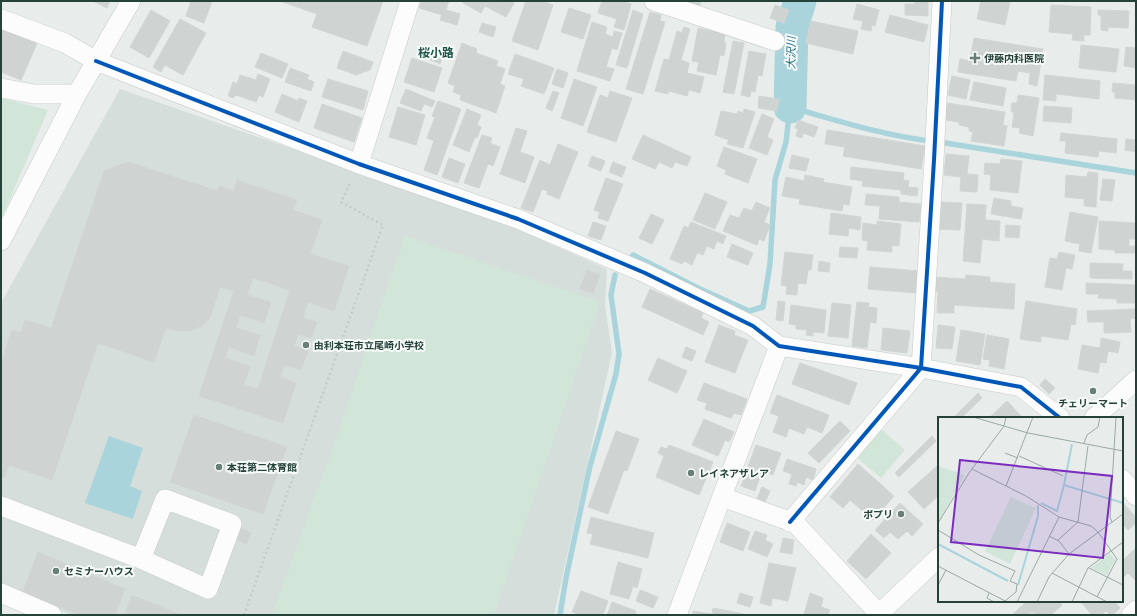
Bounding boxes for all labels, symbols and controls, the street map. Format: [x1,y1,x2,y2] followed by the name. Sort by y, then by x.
[783,35,799,70] water label: 大沢川
[418,43,454,62] district label: 桜小路
[984,51,1044,66] place label: 伊藤内科医院
[969,52,981,64] marker: 伊藤内科医院
[314,338,424,353] place label: 由利本荘市立尾崎小学校
[301,340,311,350] marker: 由利本荘市立尾崎小学校
[1088,386,1098,396] marker: チェリーマート
[1058,396,1128,411] place label: チェリーマート
[938,417,1123,602] inset map
[226,460,297,475] place label: 本荘第二体育館
[214,462,224,472] marker: 本荘第二体育館
[699,466,769,481] place label: レイネアザレア
[686,468,696,478] marker: レイネアザレア
[863,507,893,522] place label: ポプリ
[896,509,906,519] marker: ポプリ
[64,564,134,579] place label: セミナーハウス
[51,566,61,576] marker: セミナーハウス

